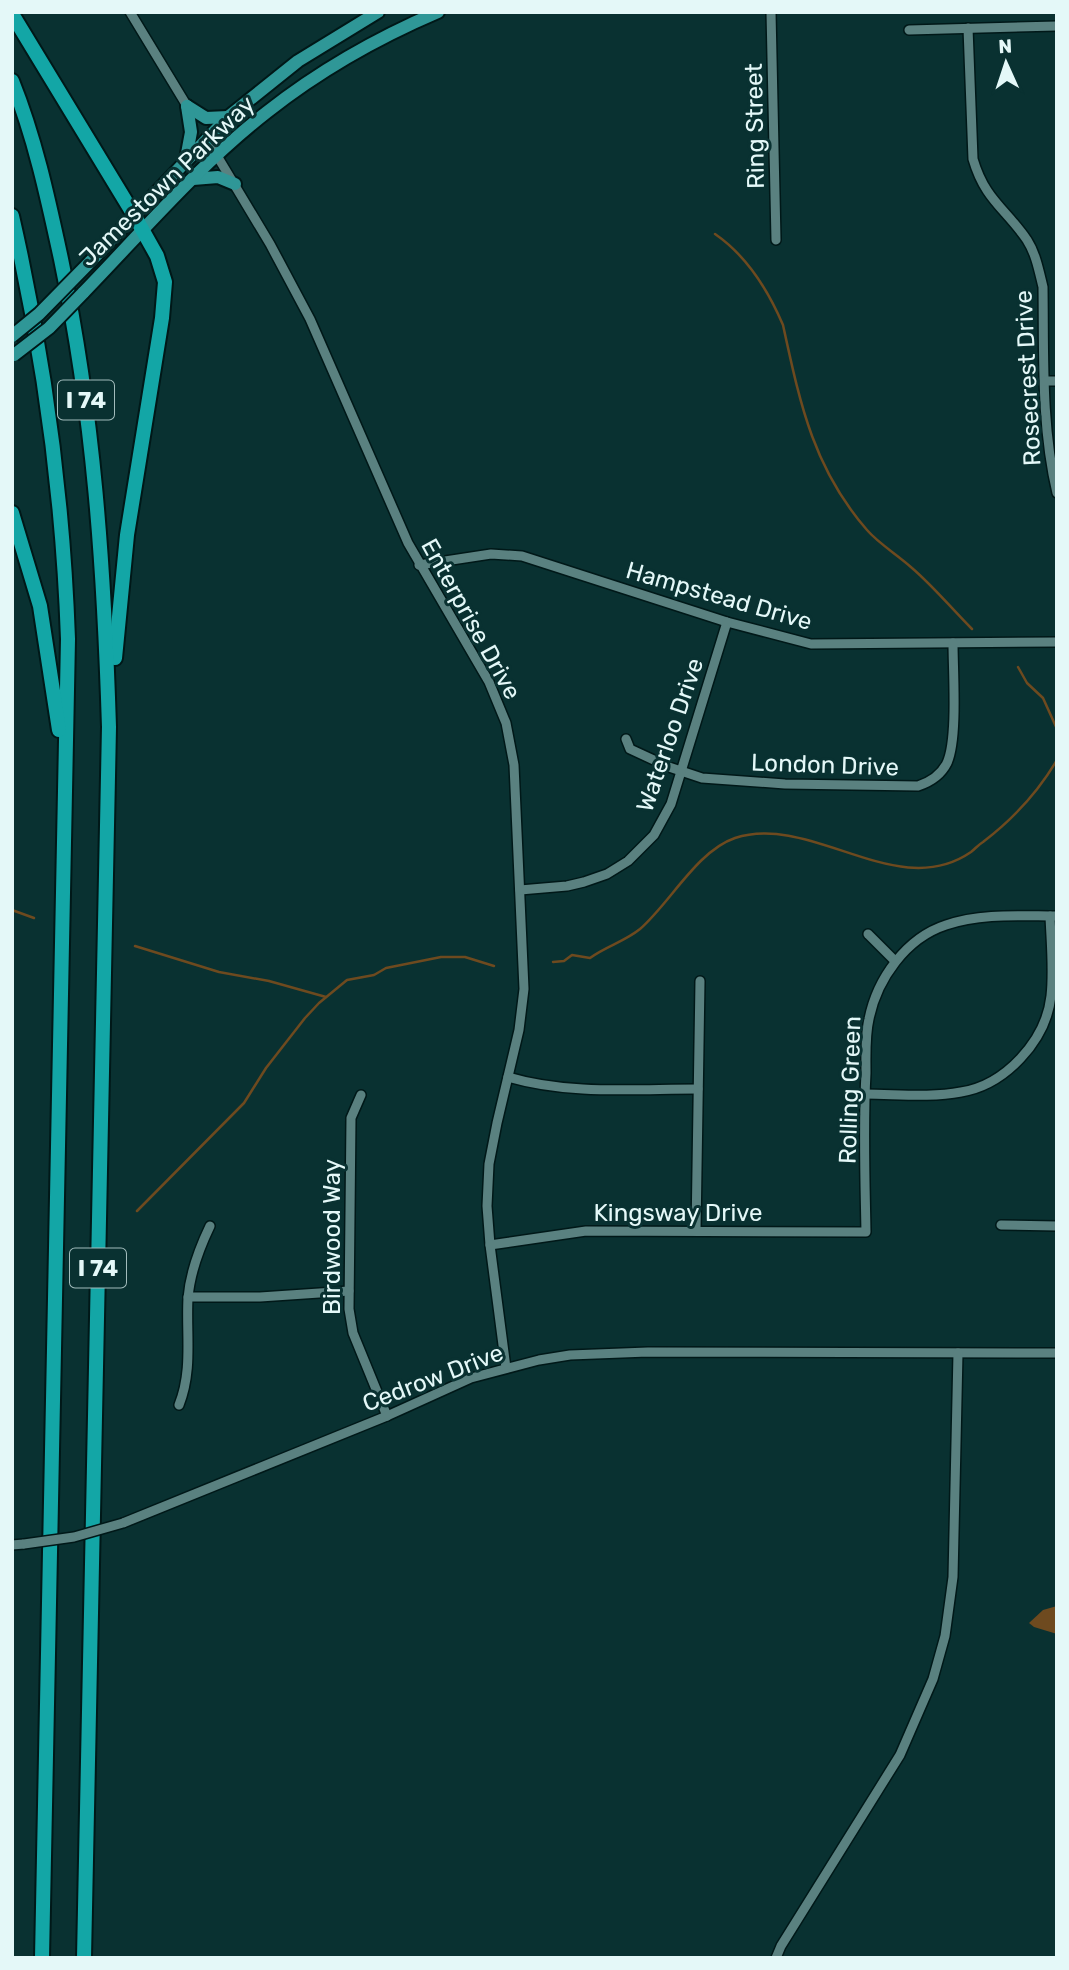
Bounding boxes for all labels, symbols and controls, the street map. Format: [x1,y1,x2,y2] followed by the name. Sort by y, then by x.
[971,28,1041,98] north arrow
[998,35,1013,58] text: N
[740,63,770,189] street label: Ring Street
[74,90,260,272] street label: Jamestown Parkway
[1009,289,1047,467] street label: Rosecrest Drive
[58,380,114,420] road number: I 74
[415,534,527,704] street label: Enterprise Drive
[623,556,815,636] street label: Hampstead Drive
[631,654,709,816] street label: Waterloo Drive
[751,748,899,782] street label: London Drive
[833,1015,867,1165] street label: Rolling Green
[318,1159,346,1315] street label: Birdwood Way
[593,1199,763,1227] street label: Kingsway Drive
[70,1248,126,1288] road number: I 74
[359,1338,507,1418] street label: Cedrow Drive

